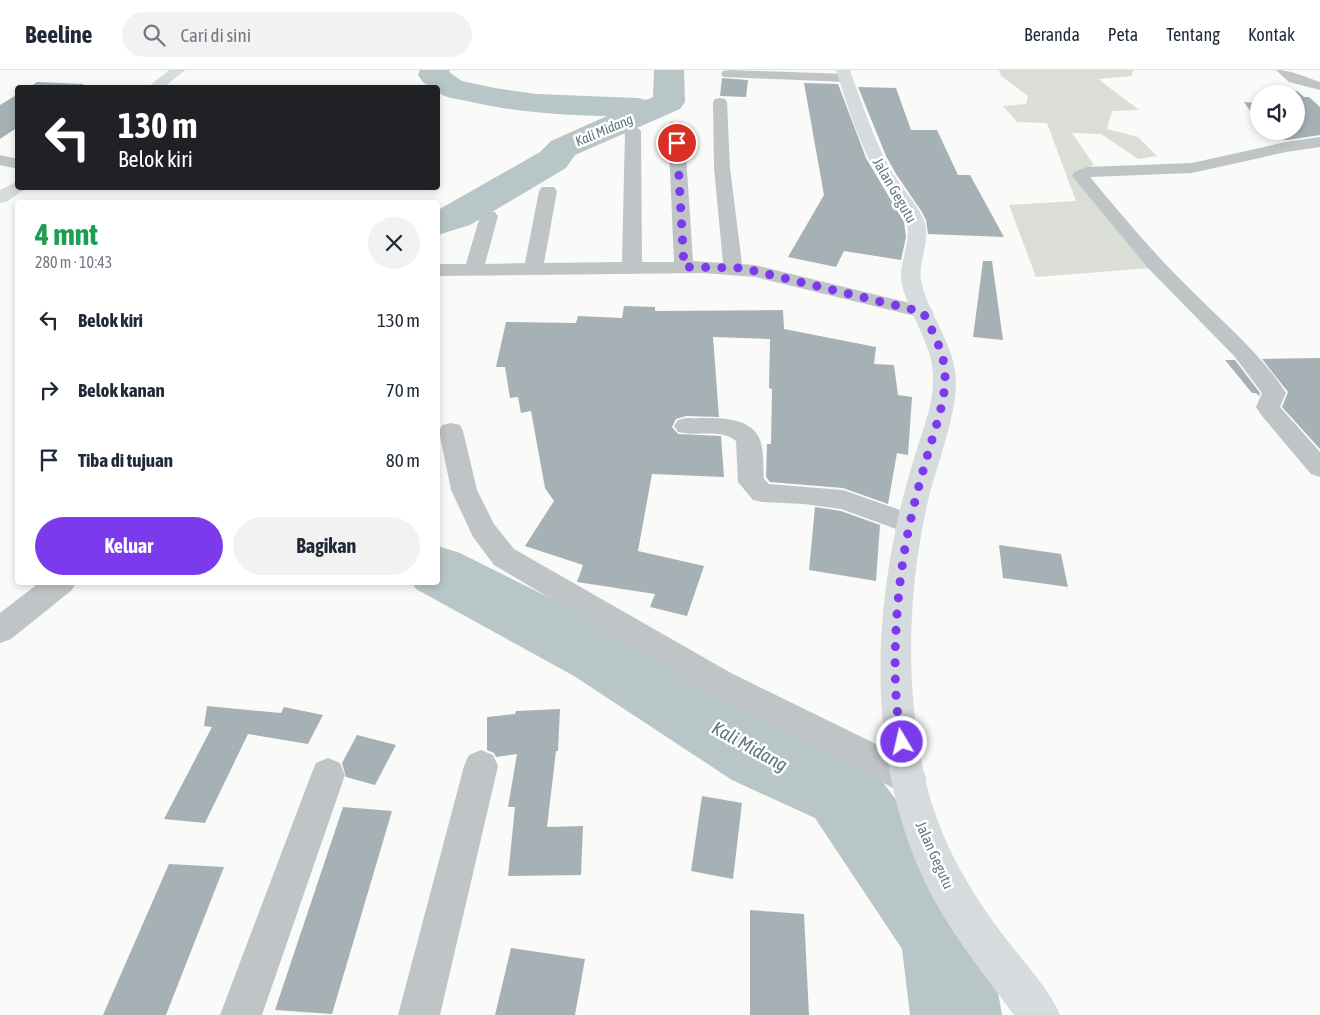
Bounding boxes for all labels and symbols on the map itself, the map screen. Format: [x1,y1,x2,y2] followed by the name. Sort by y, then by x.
[573,111,635,149] water label: Kali Midang
[656,122,698,164] pin
[870,155,920,225] street label: Jalan Gegutu
[875,715,927,767] position arrow
[708,716,792,776] water label: Kali Midang
[913,819,957,891] street label: Jalan Gegutu

